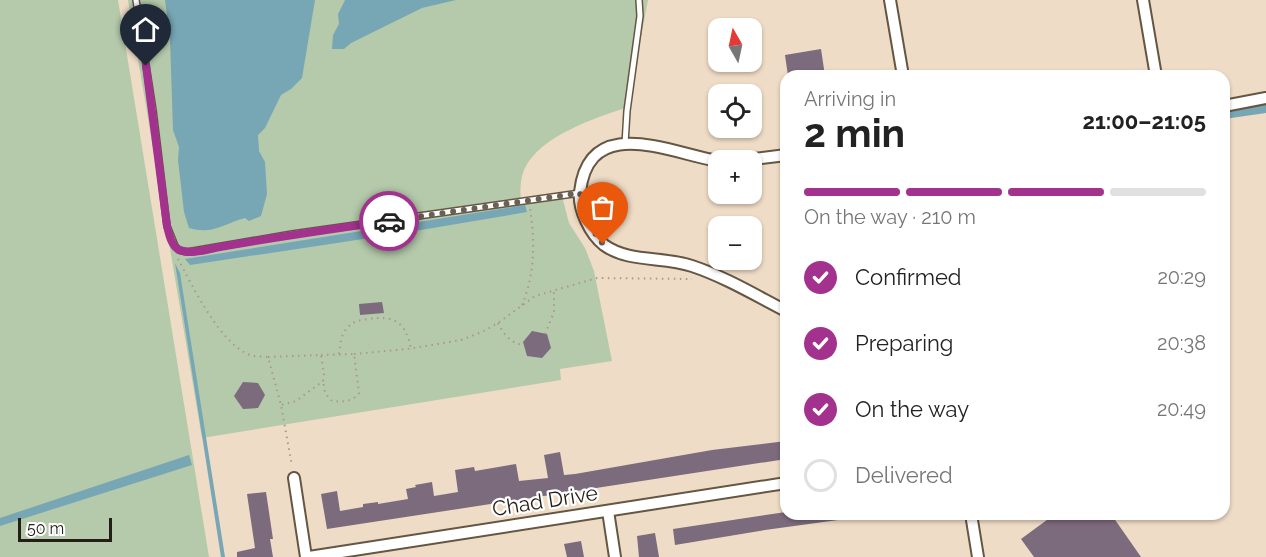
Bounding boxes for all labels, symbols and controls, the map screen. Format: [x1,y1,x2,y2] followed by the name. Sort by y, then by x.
[120,4,171,66] pin
[129,13,162,46] icon: home
[708,18,762,72] north arrow
[708,18,762,270] map controls
[708,84,762,138] button: locate
[804,87,896,111] text: Arriving in
[1083,108,1206,134] text: 21:00–21:05
[804,110,905,156] text: 2 min
[708,150,762,204] button: +
[577,182,628,244] pin
[359,191,419,251] courier
[586,191,619,224] icon: bag
[373,205,406,238] icon: car
[804,205,976,229] text: On the way · 210 m
[708,216,762,270] button: −
[804,261,837,294] icon: check
[855,264,962,290] text: Confirmed
[1157,265,1206,289] text: 20:29
[804,327,837,360] icon: check
[855,330,953,356] text: Preparing
[1157,331,1206,355] text: 20:38
[804,393,837,426] icon: check
[855,396,969,422] text: On the way
[1157,397,1206,421] text: 20:49
[855,462,953,488] text: Delivered
[490,480,600,521] street label: Chad Drive
[18,515,112,542] scale bar
[27,519,64,538] text: 50 m

